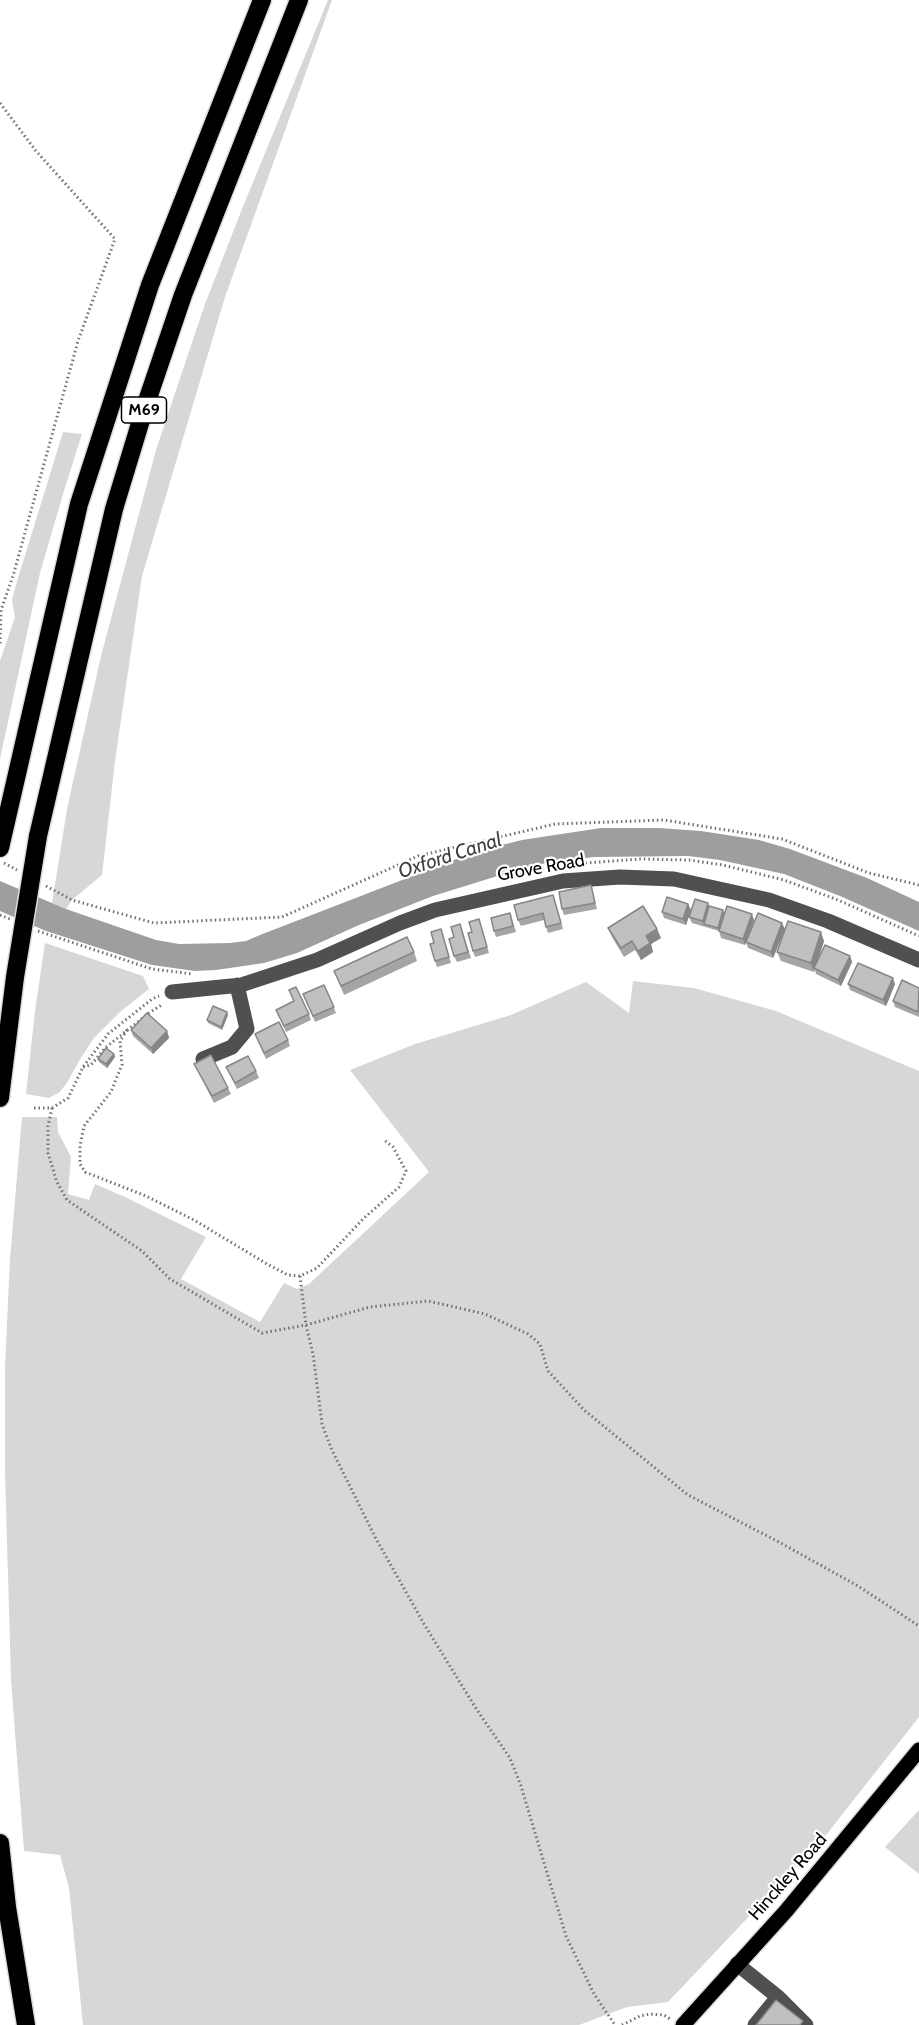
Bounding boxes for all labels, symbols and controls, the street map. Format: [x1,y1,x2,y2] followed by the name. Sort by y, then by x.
[122,397,166,423] road number: M69
[395,828,505,884] water label: Oxford Canal
[496,850,586,886] street label: Grove Road
[744,1829,832,1925] street label: Hinckley Road

